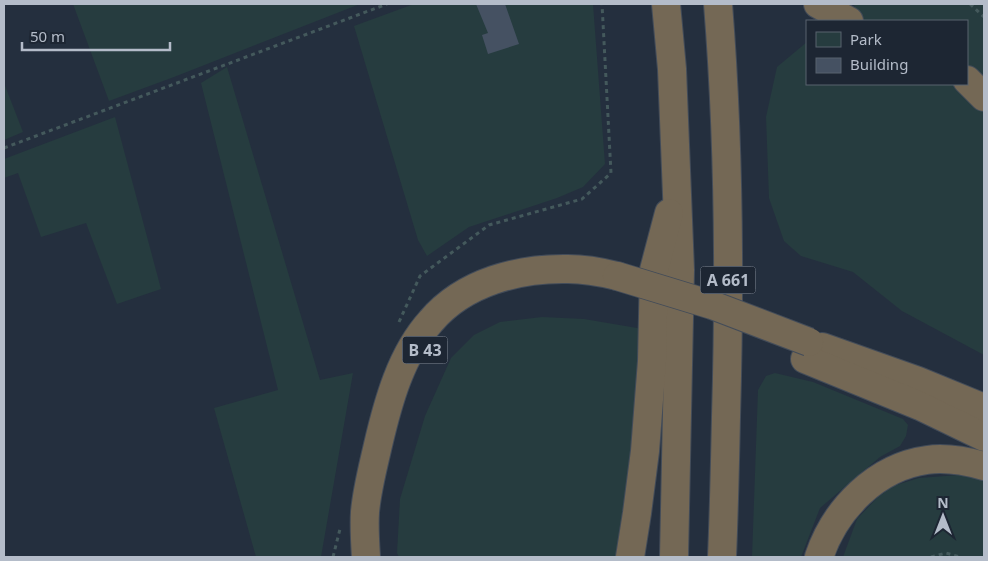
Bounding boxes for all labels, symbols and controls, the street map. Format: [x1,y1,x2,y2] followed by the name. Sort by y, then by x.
[22,20,170,52] scale bar
[806,20,968,85] legend
[30,26,65,46] text: 50 m
[850,29,882,49] text: Park
[850,54,908,74] text: Building
[700,266,756,294] road number: A 661
[402,336,448,364] road number: B 43
[918,491,968,541] north arrow
[937,493,949,512] text: N

